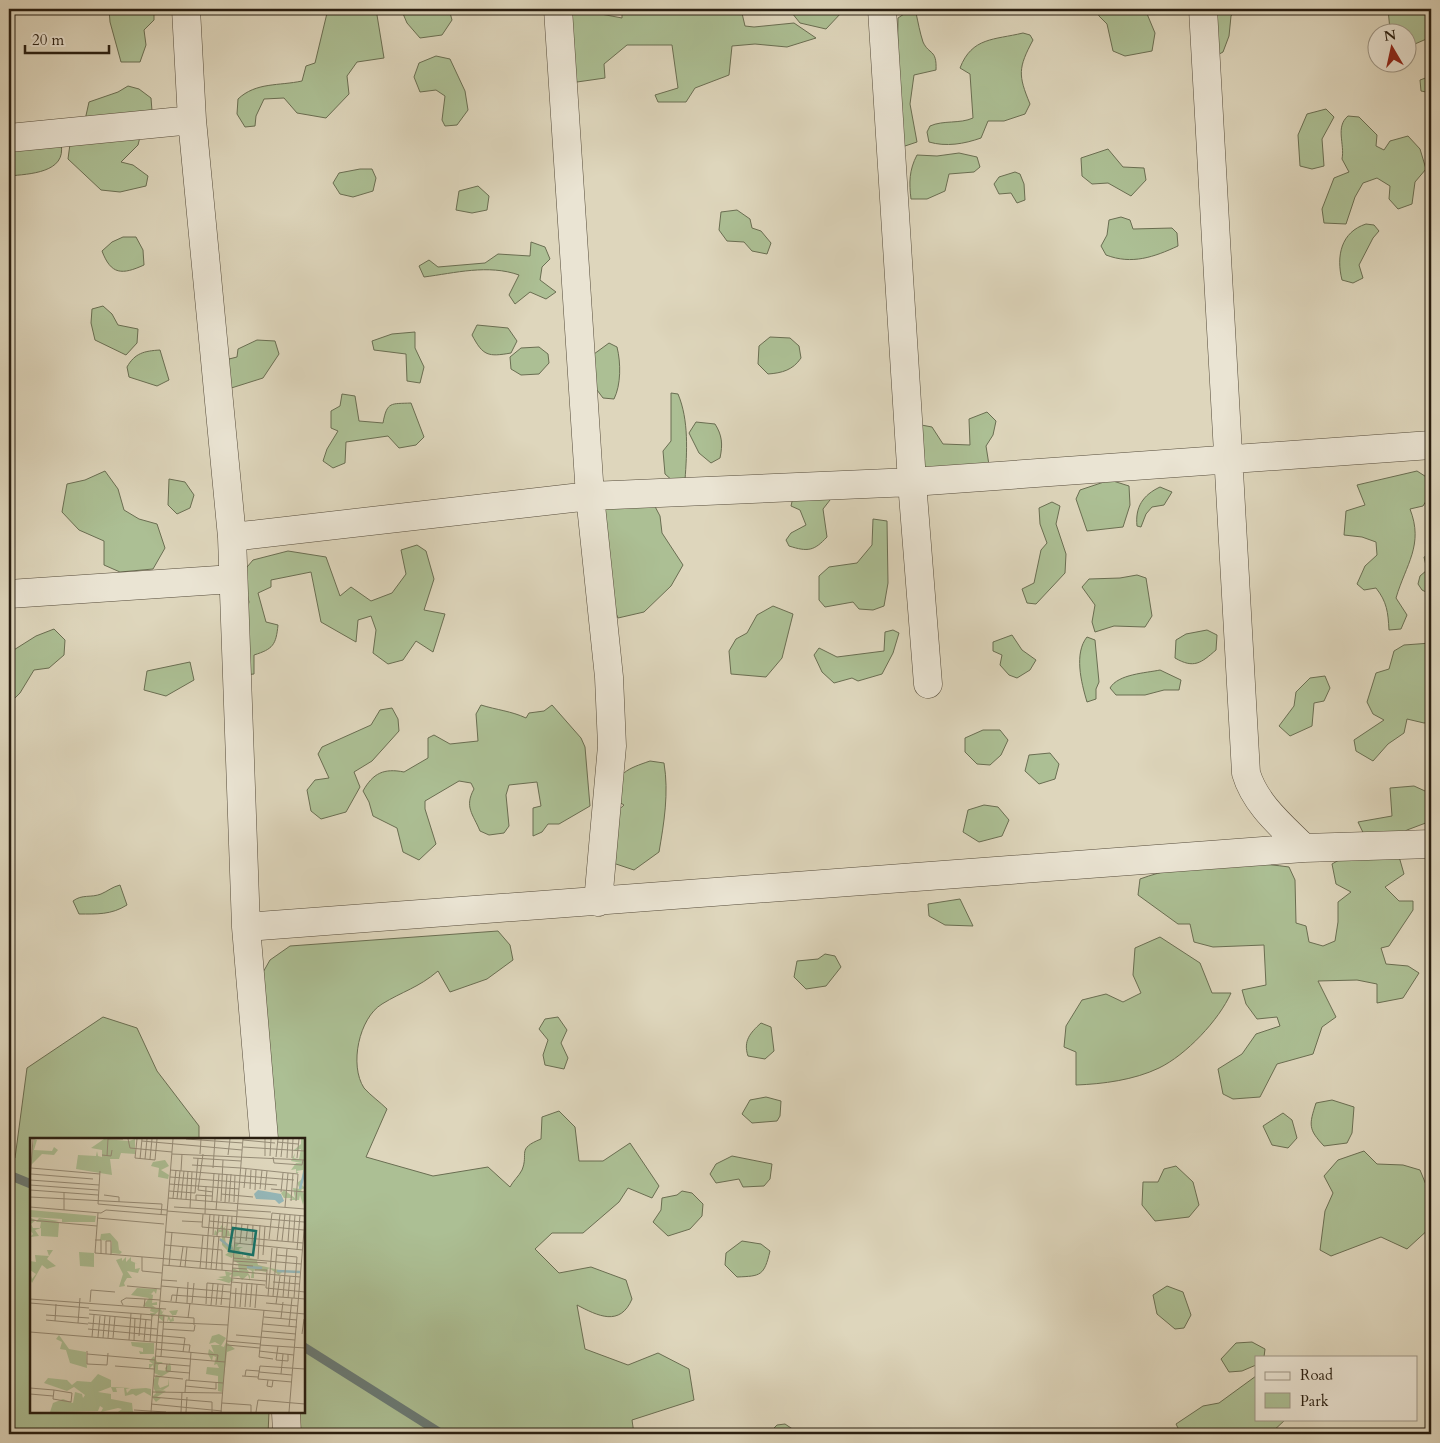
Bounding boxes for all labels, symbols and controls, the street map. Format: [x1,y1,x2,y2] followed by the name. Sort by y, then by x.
[25,22,109,54] scale bar
[1368,22,1418,72] north arrow
[1383,25,1398,46] text: N
[32,30,64,50] text: 20 m
[30,1138,305,1413] inset map
[1255,1356,1418,1420] legend
[1300,1365,1333,1385] text: Road
[1300,1391,1329,1411] text: Park

